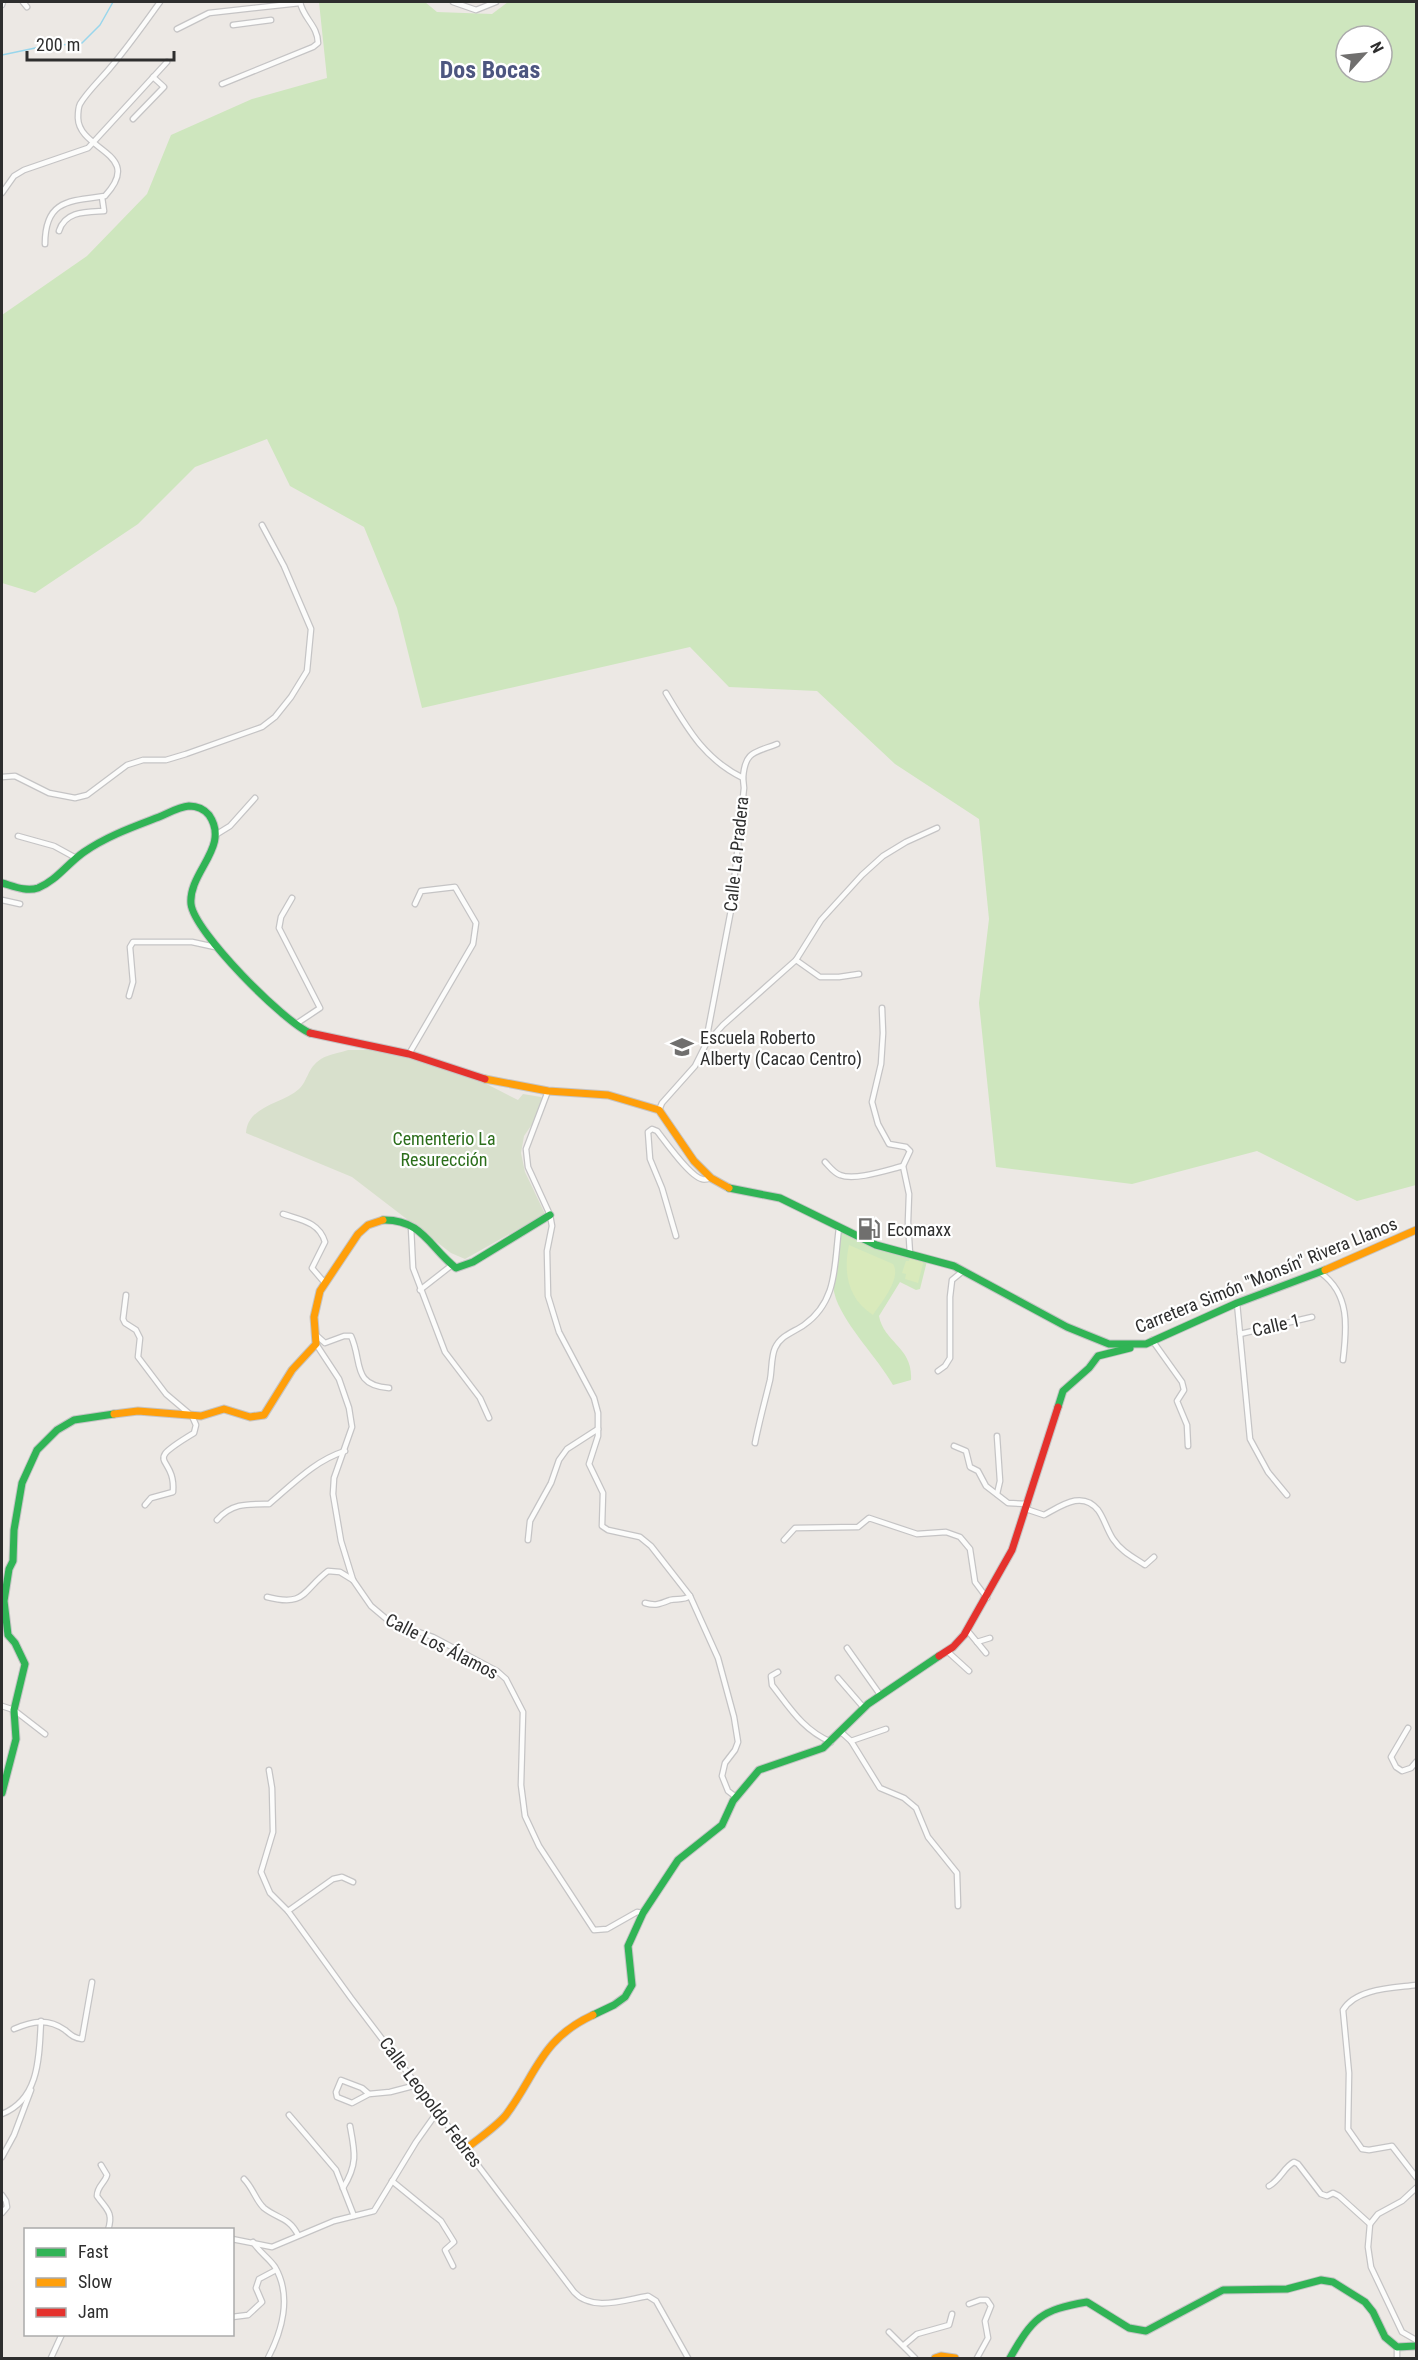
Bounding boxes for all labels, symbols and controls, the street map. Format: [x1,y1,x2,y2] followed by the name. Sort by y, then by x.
[27,24,174,62] scale bar
[1334,24,1394,84] north arrow
[36,34,80,55] text: 200 m
[1366,39,1388,56] text: N
[440,56,540,84] district label: Dos Bocas
[720,795,752,913] street label: Calle La Pradera
[700,1027,862,1070] place label: Escuela Roberto Alberty (Cacao Centro)
[669,1034,695,1060] school or university icon: Escuela Roberto Alberty (Cacao Centro)
[392,1128,496,1170] park label: Cementerio La Resurección
[1132,1213,1400,1337] street label: Carretera Simón "Monsín" Rivera Llanos
[856,1216,882,1242] fuel station icon: Ecomaxx
[887,1219,951,1240] place label: Ecomaxx
[1250,1309,1302,1341] street label: Calle 1
[382,1609,502,1683] street label: Calle Los Álamos
[375,2033,487,2171] street label: Calle Leopoldo Febres
[24,2228,234,2336] legend
[78,2241,109,2262] text: Fast
[78,2271,113,2292] text: Slow
[78,2301,109,2322] text: Jam

